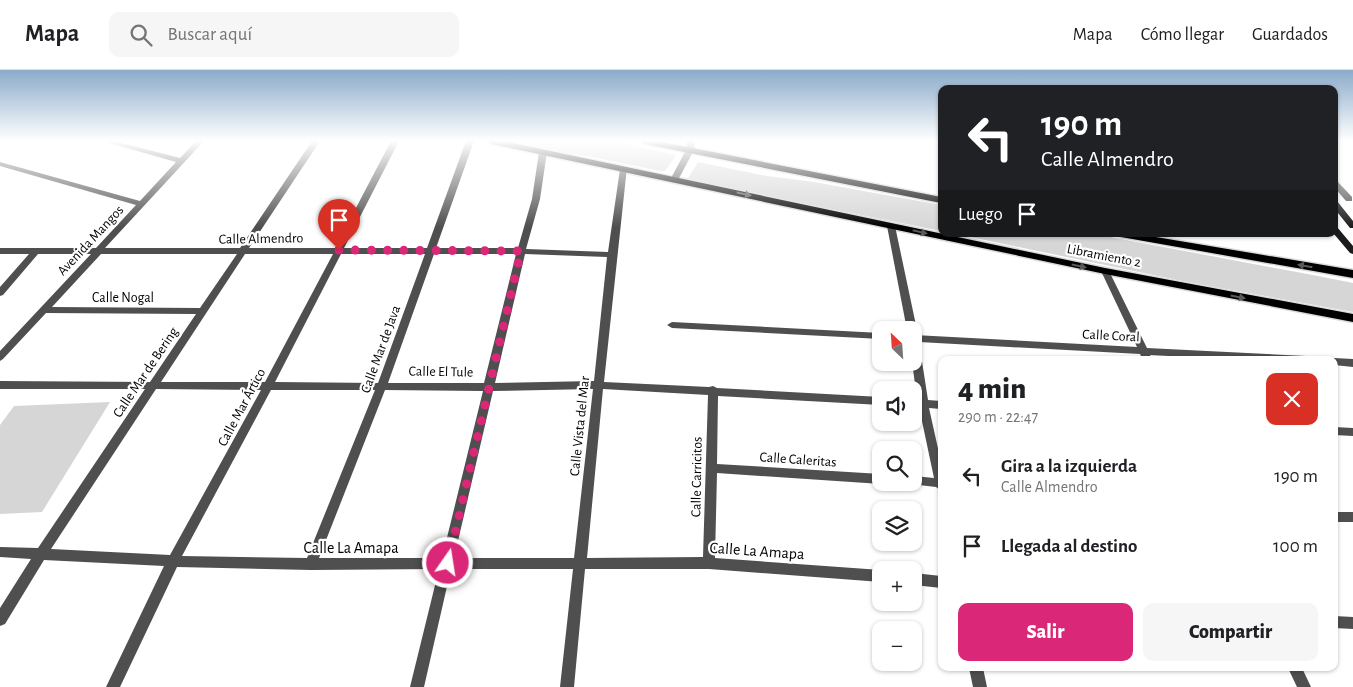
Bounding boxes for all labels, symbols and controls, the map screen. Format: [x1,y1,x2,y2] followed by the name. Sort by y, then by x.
[109,12,459,57] search box
[127,21,155,49] icon: search
[25,22,79,46] text: Mapa
[167,25,252,44] text: Buscar aquí
[1073,26,1113,44] text: Mapa
[1141,26,1224,44] text: Cómo llegar
[1252,26,1328,44] text: Guardados
[958,105,1023,170] icon: left
[1041,107,1122,142] text: 190 m
[1041,148,1174,170] text: Calle Almendro
[736,191,752,199] one-way arrow
[318,199,360,250] pin
[1013,200,1041,228] icon: arrive
[55,203,127,278] street label: Avenida Mangos
[958,205,1003,224] text: Luego
[325,206,353,234] icon: arrive
[912,228,927,236] one-way arrow
[219,231,303,247] street label: Calle Almendro
[1066,242,1142,270] street label: Libramiento 2
[1297,261,1313,269] one-way arrow
[1071,262,1086,270] one-way arrow
[92,291,154,305] street label: Calle Nogal
[1231,293,1246,301] one-way arrow
[359,303,403,395] street label: Calle Mar de Java
[872,321,922,371] north arrow
[872,321,922,671] map controls
[111,325,181,420] street label: Calle Mar de Bering
[1082,328,1140,344] street label: Calle Coral
[408,364,474,380] street label: Calle El Tule
[213,365,268,449] street label: Calle Mar Ártico
[1266,373,1318,425] button: close
[958,374,1026,404] text: 4 min
[568,375,592,477] street label: Calle Vista del Mar
[872,381,922,431] button: sound
[958,409,1038,425] text: 290 m · 22:47
[689,437,705,517] street label: Calle Carricitos
[872,441,922,491] button: search
[759,450,837,470] street label: Calle Caleritas
[1001,457,1137,476] text: Gira a la izquierda
[958,462,986,490] icon: left
[1274,467,1318,486] text: 190 m
[1001,479,1098,495] text: Calle Almendro
[872,501,922,551] button: layers
[958,532,986,560] icon: arrive
[421,536,473,588] position arrow
[1001,537,1138,556] text: Llegada al destino
[1273,537,1318,556] text: 100 m
[303,540,399,556] street label: Calle La Amapa
[709,540,805,562] street label: Calle La Amapa
[872,561,922,611] button: +
[958,603,1133,661] button: Salir
[1143,603,1318,661] button: Compartir
[872,621,922,671] button: −

